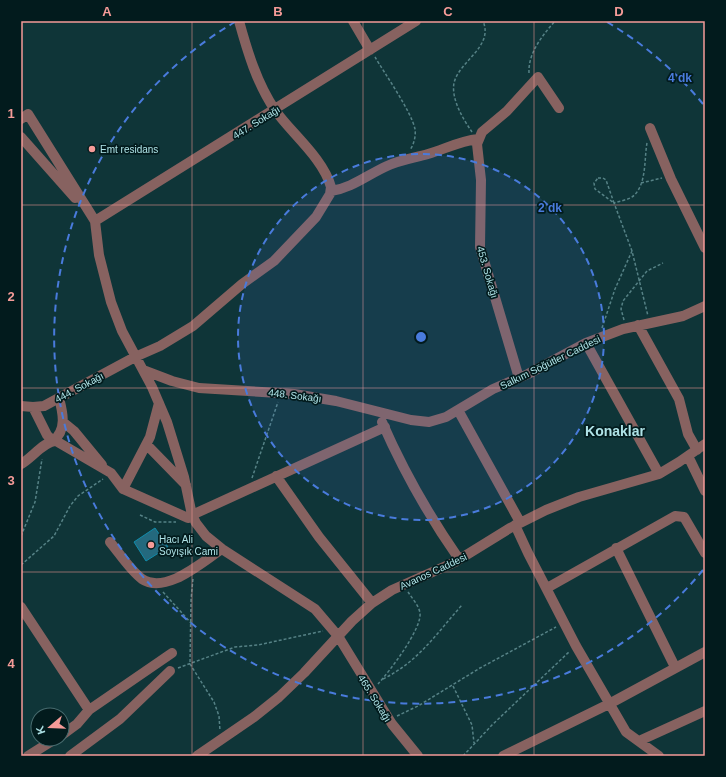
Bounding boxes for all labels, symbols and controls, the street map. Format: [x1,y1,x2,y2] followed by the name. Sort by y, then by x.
[102,4,112,19] text: A
[273,4,283,19] text: B
[443,4,453,19] text: C
[614,4,624,19] text: D
[668,71,692,85] text: 4 dk
[231,104,282,141] street label: 447. Sokağı
[7,106,15,121] text: 1
[87,144,97,154] marker: Emt residans
[100,144,158,155] place label: Emt residans
[538,201,562,215] text: 2 dk
[475,245,500,299] street label: 453. Sokağı
[7,289,15,304] text: 2
[414,330,428,344] centre of rings
[498,333,602,392] street label: Salkım Söğütler Caddesi
[53,370,105,405] street label: 444. Sokağı
[268,387,322,404] street label: 448. Sokağı
[585,423,646,439] district label: Konaklar
[7,473,15,488] text: 3
[159,534,218,557] place label: Hacı Ali Soyışık Cami
[146,540,156,550] marker: Hacı Ali Soyışık Cami
[398,551,468,592] street label: Avanos Caddesi
[7,656,15,671] text: 4
[356,673,393,724] street label: 465. Sokağı
[30,707,70,747] north arrow
[34,724,48,736] text: K

